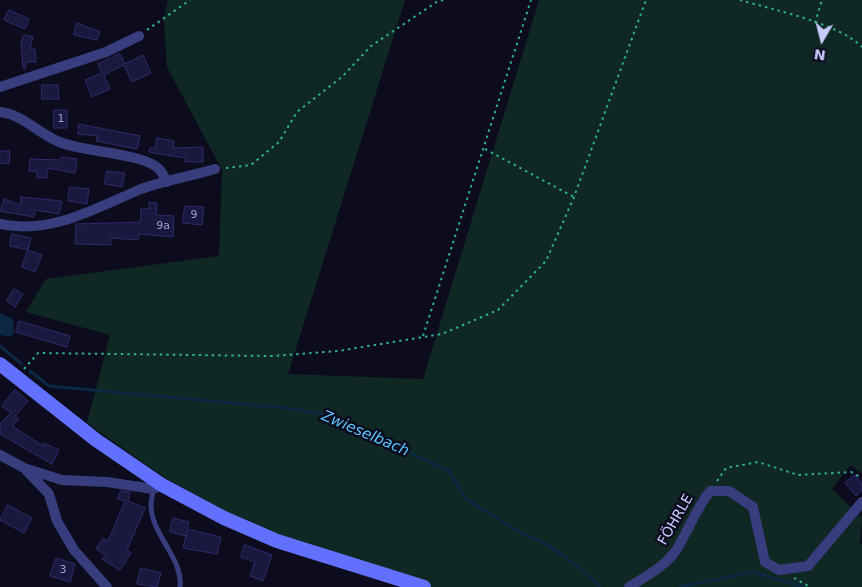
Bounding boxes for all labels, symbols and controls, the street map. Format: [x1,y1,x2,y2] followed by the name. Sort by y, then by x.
[797,15,847,65] north arrow
[813,46,827,64] text: N
[58,112,64,126] house number: 1
[191,208,197,222] house number: 9
[156,219,170,233] house number: 9a
[318,407,412,461] water label: Zwieselbach
[655,492,697,548] street label: FÖHRLE
[60,563,66,577] house number: 3

